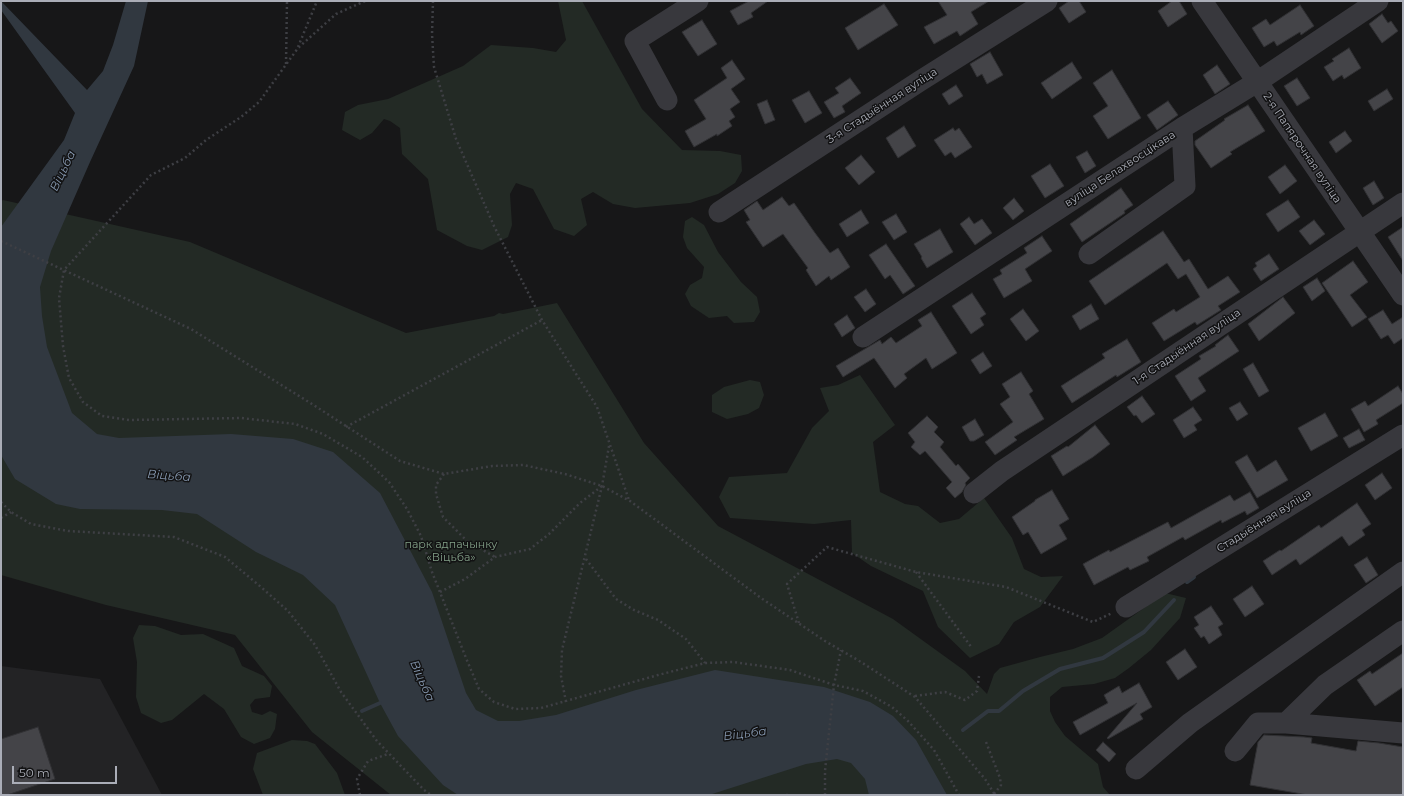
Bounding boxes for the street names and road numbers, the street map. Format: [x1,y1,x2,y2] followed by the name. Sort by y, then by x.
[824,65,940,147] street label: 3-я Стадыённая вуліца
[1260,90,1344,206] street label: 2-я Папярочная вуліца
[1062,128,1178,210] street label: вуліца Белахвосцікава
[1131,306,1243,388] street label: 1-я Стадыённая вуліца
[1214,486,1314,556] street label: Стадыённая вуліца

